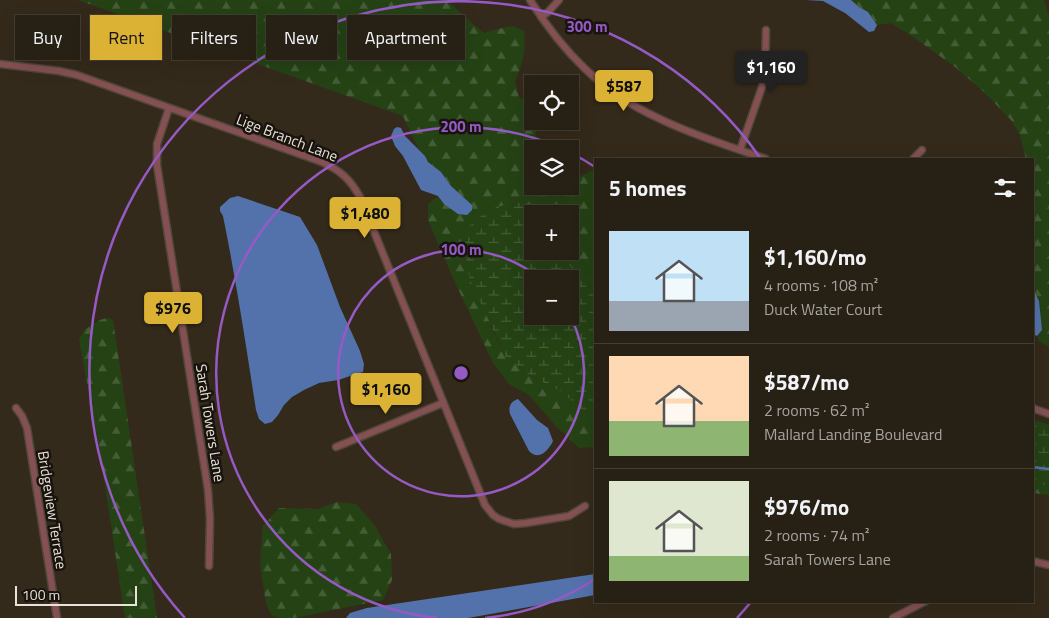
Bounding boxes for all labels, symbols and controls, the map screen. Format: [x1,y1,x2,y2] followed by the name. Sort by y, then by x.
[15,15,80,60] chip: Buy
[90,15,162,60] chip: Rent
[172,15,256,60] chip: Filters
[266,15,337,60] chip: New
[347,15,465,60] chip: Apartment
[566,15,608,38] text: 300 m
[730,51,812,93] pin: $1,160
[746,55,796,79] text: $1,160
[594,70,654,112] pin: $587
[606,74,642,98] text: $587
[524,75,579,325] map controls
[524,75,579,130] button: locate
[233,108,341,167] street label: Lige Branch Lane
[440,115,482,138] text: 200 m
[524,140,579,195] button: layers
[609,172,686,204] text: 5 homes
[991,174,1019,202] icon: filters
[324,196,406,239] pin: $1,480
[340,201,390,225] text: $1,480
[524,205,579,260] button: +
[440,238,482,261] text: 100 m
[764,241,866,273] text: $1,160/mo
[649,251,709,311] icon: home
[524,270,579,325] button: −
[764,273,878,297] text: 4 rooms · 108 m²
[143,292,203,334] pin: $976
[155,296,191,320] text: $976
[764,297,882,321] text: Duck Water Court
[190,362,231,483] street label: Sarah Towers Lane
[452,364,470,382] centre of rings
[764,366,849,398] text: $587/mo
[345,372,427,415] pin: $1,160
[649,376,709,436] icon: home
[361,377,411,401] text: $1,160
[764,398,869,422] text: 2 rooms · 62 m²
[764,422,943,446] text: Mallard Landing Boulevard
[32,449,73,571] street label: Bridgeview Terrace
[764,491,849,523] text: $976/mo
[649,501,709,561] icon: home
[764,523,869,547] text: 2 rooms · 74 m²
[764,547,891,571] text: Sarah Towers Lane
[15,583,138,606] scale bar
[22,584,60,605] text: 100 m

